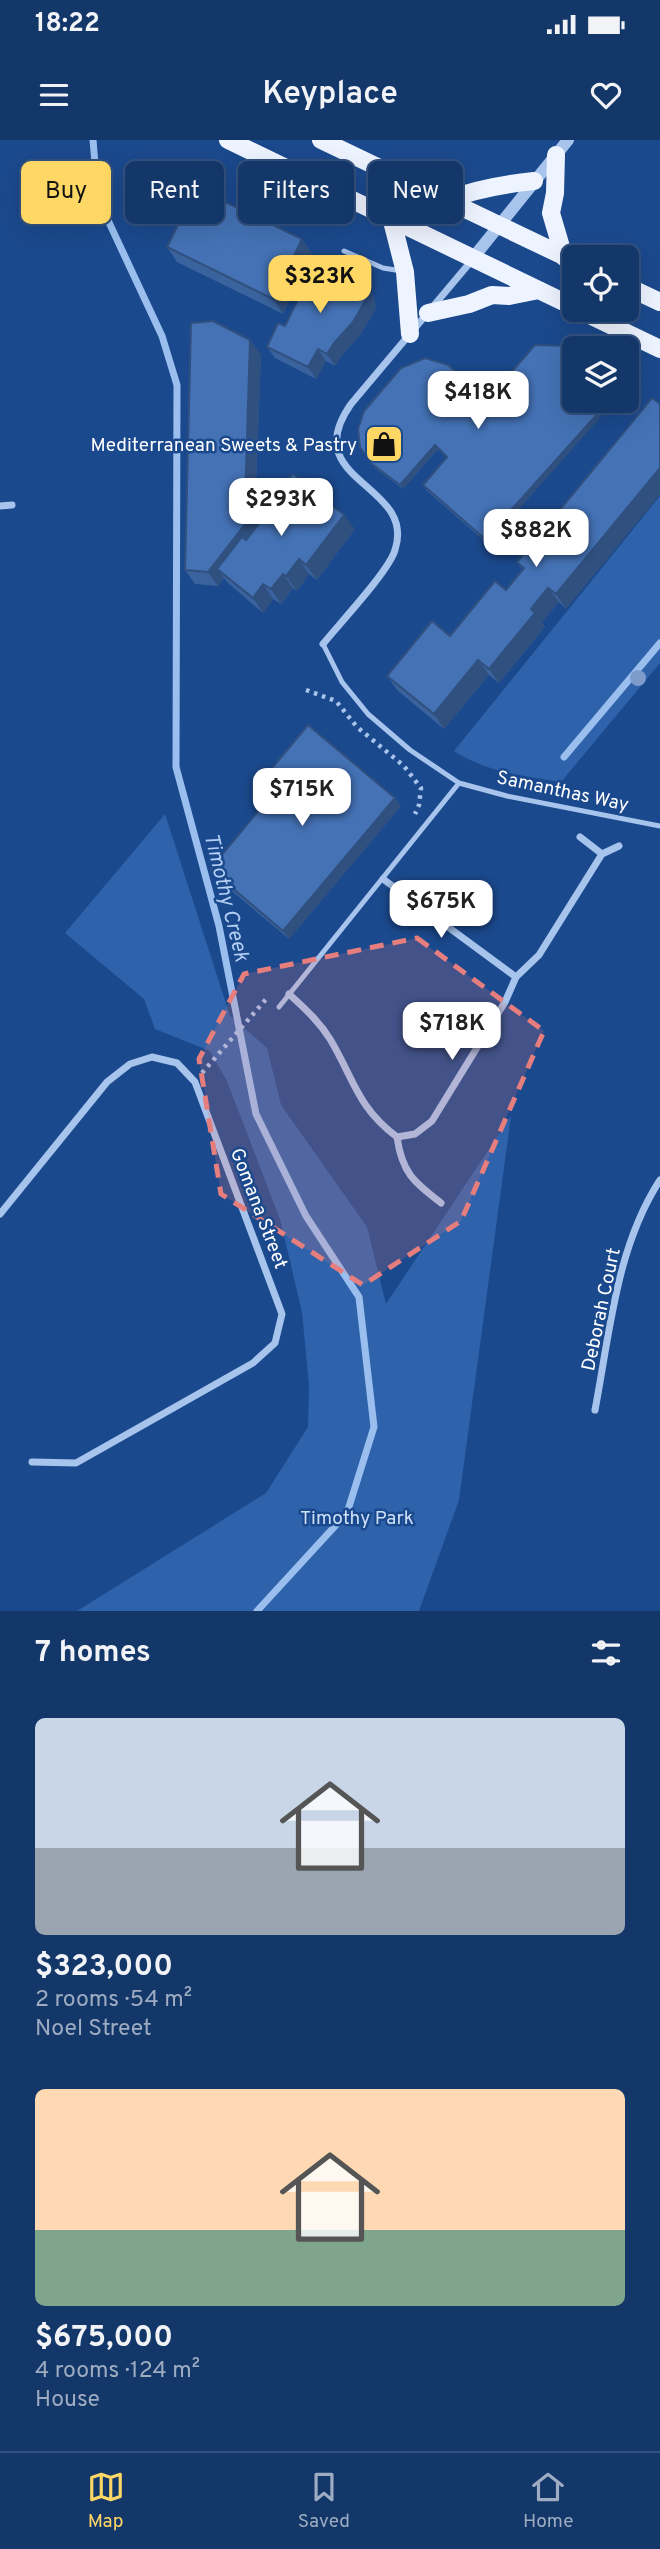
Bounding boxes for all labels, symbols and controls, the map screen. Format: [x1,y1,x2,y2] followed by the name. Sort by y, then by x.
[35,8,100,41] text: 18:22
[262,75,398,115] text: Keyplace
[35,76,73,114] icon: menu
[587,76,625,114] icon: heart
[21,161,111,224] chip: Buy
[125,161,224,224] chip: Rent
[238,161,354,224] chip: Filters
[368,161,463,224] chip: New
[562,245,639,413] map controls
[562,245,639,322] button: locate
[271,256,369,315] pin: $323K
[284,263,356,292] text: $323K
[562,336,639,413] button: layers
[429,372,527,431] pin: $418K
[444,379,512,408] text: $418K
[363,423,405,465] shop icon: Mediterranean Sweets & Pastry
[90,434,357,458] place label: Mediterranean Sweets & Pastry
[232,478,330,538] pin: $293K
[245,486,317,515] text: $293K
[487,510,585,569] pin: $882K
[500,517,572,546] text: $882K
[494,766,631,818] street label: Samanthas Way
[253,768,351,828] pin: $715K
[269,776,335,805] text: $715K
[197,830,255,965] water label: Timothy Creek
[392,880,490,940] pin: $675K
[406,888,476,917] text: $675K
[403,1002,501,1062] pin: $718K
[419,1010,485,1039] text: $718K
[224,1145,292,1273] street label: Gomana Street
[577,1246,627,1373] street label: Deborah Court
[300,1507,414,1531] park label: Timothy Park
[587,1634,625,1672] icon: filters
[35,1635,151,1672] text: 7 homes
[267,1763,393,1889] icon: home
[35,1949,173,1986] text: $323,000
[35,1986,192,2015] text: 2 rooms · 54 m²
[35,2015,152,2044] text: Noel Street
[267,2134,393,2260] icon: home
[35,2320,173,2357] text: $675,000
[35,2357,200,2386] text: 4 rooms · 124 m²
[35,2386,100,2415] text: House
[87,2468,125,2534] tab: Map
[298,2468,350,2534] tab: Saved
[523,2468,573,2534] tab: Home

